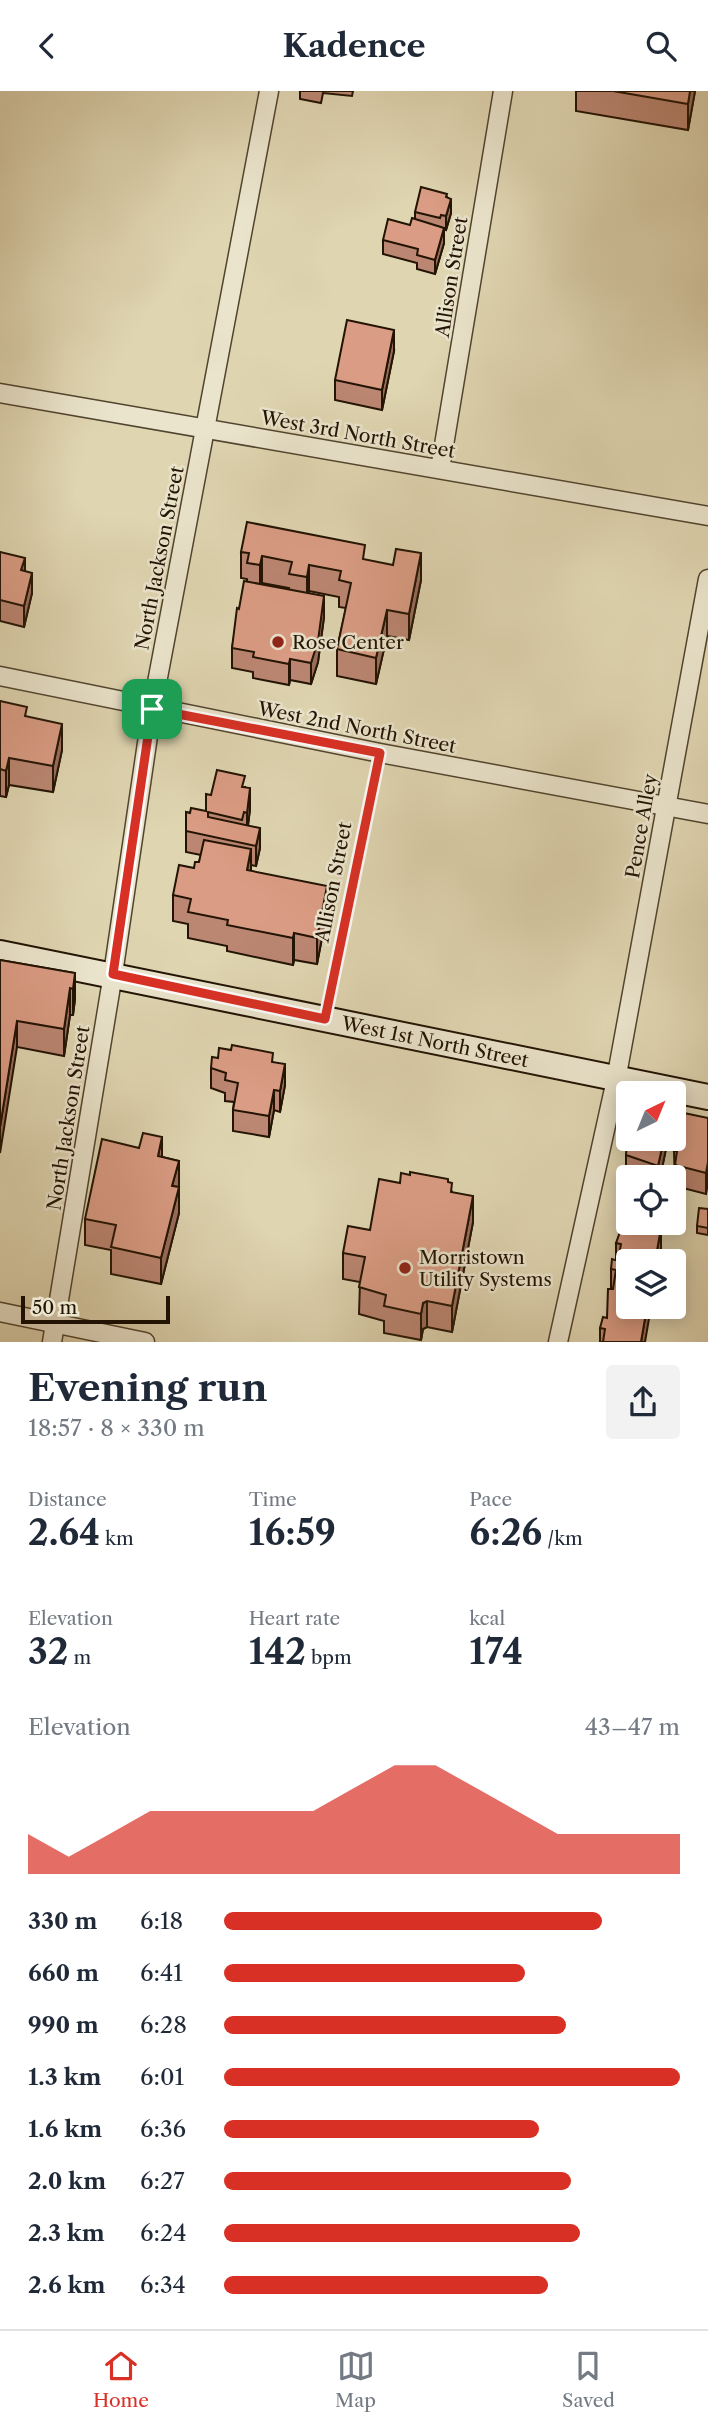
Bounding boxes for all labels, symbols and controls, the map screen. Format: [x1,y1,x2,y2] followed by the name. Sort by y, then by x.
[282,26,426,65] text: Kadence
[28,27,66,65] icon: back
[642,27,680,65] icon: search
[430,215,472,340] street label: Allison Street
[258,406,457,463] street label: West 3rd North Street
[130,464,189,652] street label: North Jackson Street
[292,631,404,654] place label: Rose Center
[270,634,286,650] marker: Rose Center
[122,679,182,739] pin
[133,690,171,728] icon: arrive
[255,697,458,758] street label: West 2nd North Street
[621,772,662,880] street label: Pence Alley
[310,820,356,945] street label: Allison Street
[339,1012,531,1072] street label: West 1st North Street
[43,1024,94,1212] street label: North Jackson Street
[616,1081,686,1151] north arrow
[616,1081,686,1319] map controls
[616,1165,686,1235] button: locate
[419,1246,552,1291] place label: Morristown Utility Systems
[616,1249,686,1319] button: layers
[397,1260,413,1276] marker: Morristown Utility Systems
[21,1293,170,1325] scale bar
[32,1296,77,1319] text: 50 m
[28,1364,268,1411] text: Evening run
[606,1365,680,1439] button: share
[28,1414,205,1442] text: 18:57 · 8 × 330 m
[28,1488,107,1511] text: Distance
[249,1488,297,1511] text: Time
[469,1488,512,1511] text: Pace
[28,1511,100,1554] text: 2.64
[249,1511,336,1554] text: 16:59
[469,1511,542,1554] text: 6:26
[100,1527,134,1550] text: km
[542,1527,583,1550] text: /km
[28,1607,113,1630] text: Elevation
[249,1607,340,1630] text: Heart rate
[469,1607,505,1630] text: kcal
[28,1630,68,1673] text: 32
[249,1630,306,1673] text: 142
[469,1630,523,1673] text: 174
[68,1646,91,1669] text: m
[306,1646,352,1669] text: bpm
[28,1713,131,1741] text: Elevation
[585,1713,680,1741] text: 43–47 m
[28,1907,97,1935] text: 330 m
[140,1907,183,1935] text: 6:18
[28,1959,99,1987] text: 660 m
[140,1959,183,1987] text: 6:41
[28,2011,99,2039] text: 990 m
[140,2011,187,2039] text: 6:28
[28,2063,102,2091] text: 1.3 km
[140,2063,184,2091] text: 6:01
[28,2115,102,2143] text: 1.6 km
[140,2115,186,2143] text: 6:36
[28,2167,106,2195] text: 2.0 km
[140,2167,184,2195] text: 6:27
[28,2219,105,2247] text: 2.3 km
[140,2219,186,2247] text: 6:24
[28,2271,106,2299] text: 2.6 km
[140,2271,186,2299] text: 6:34
[93,2347,149,2412] tab: Home
[335,2347,376,2412] tab: Map
[562,2347,615,2412] tab: Saved

